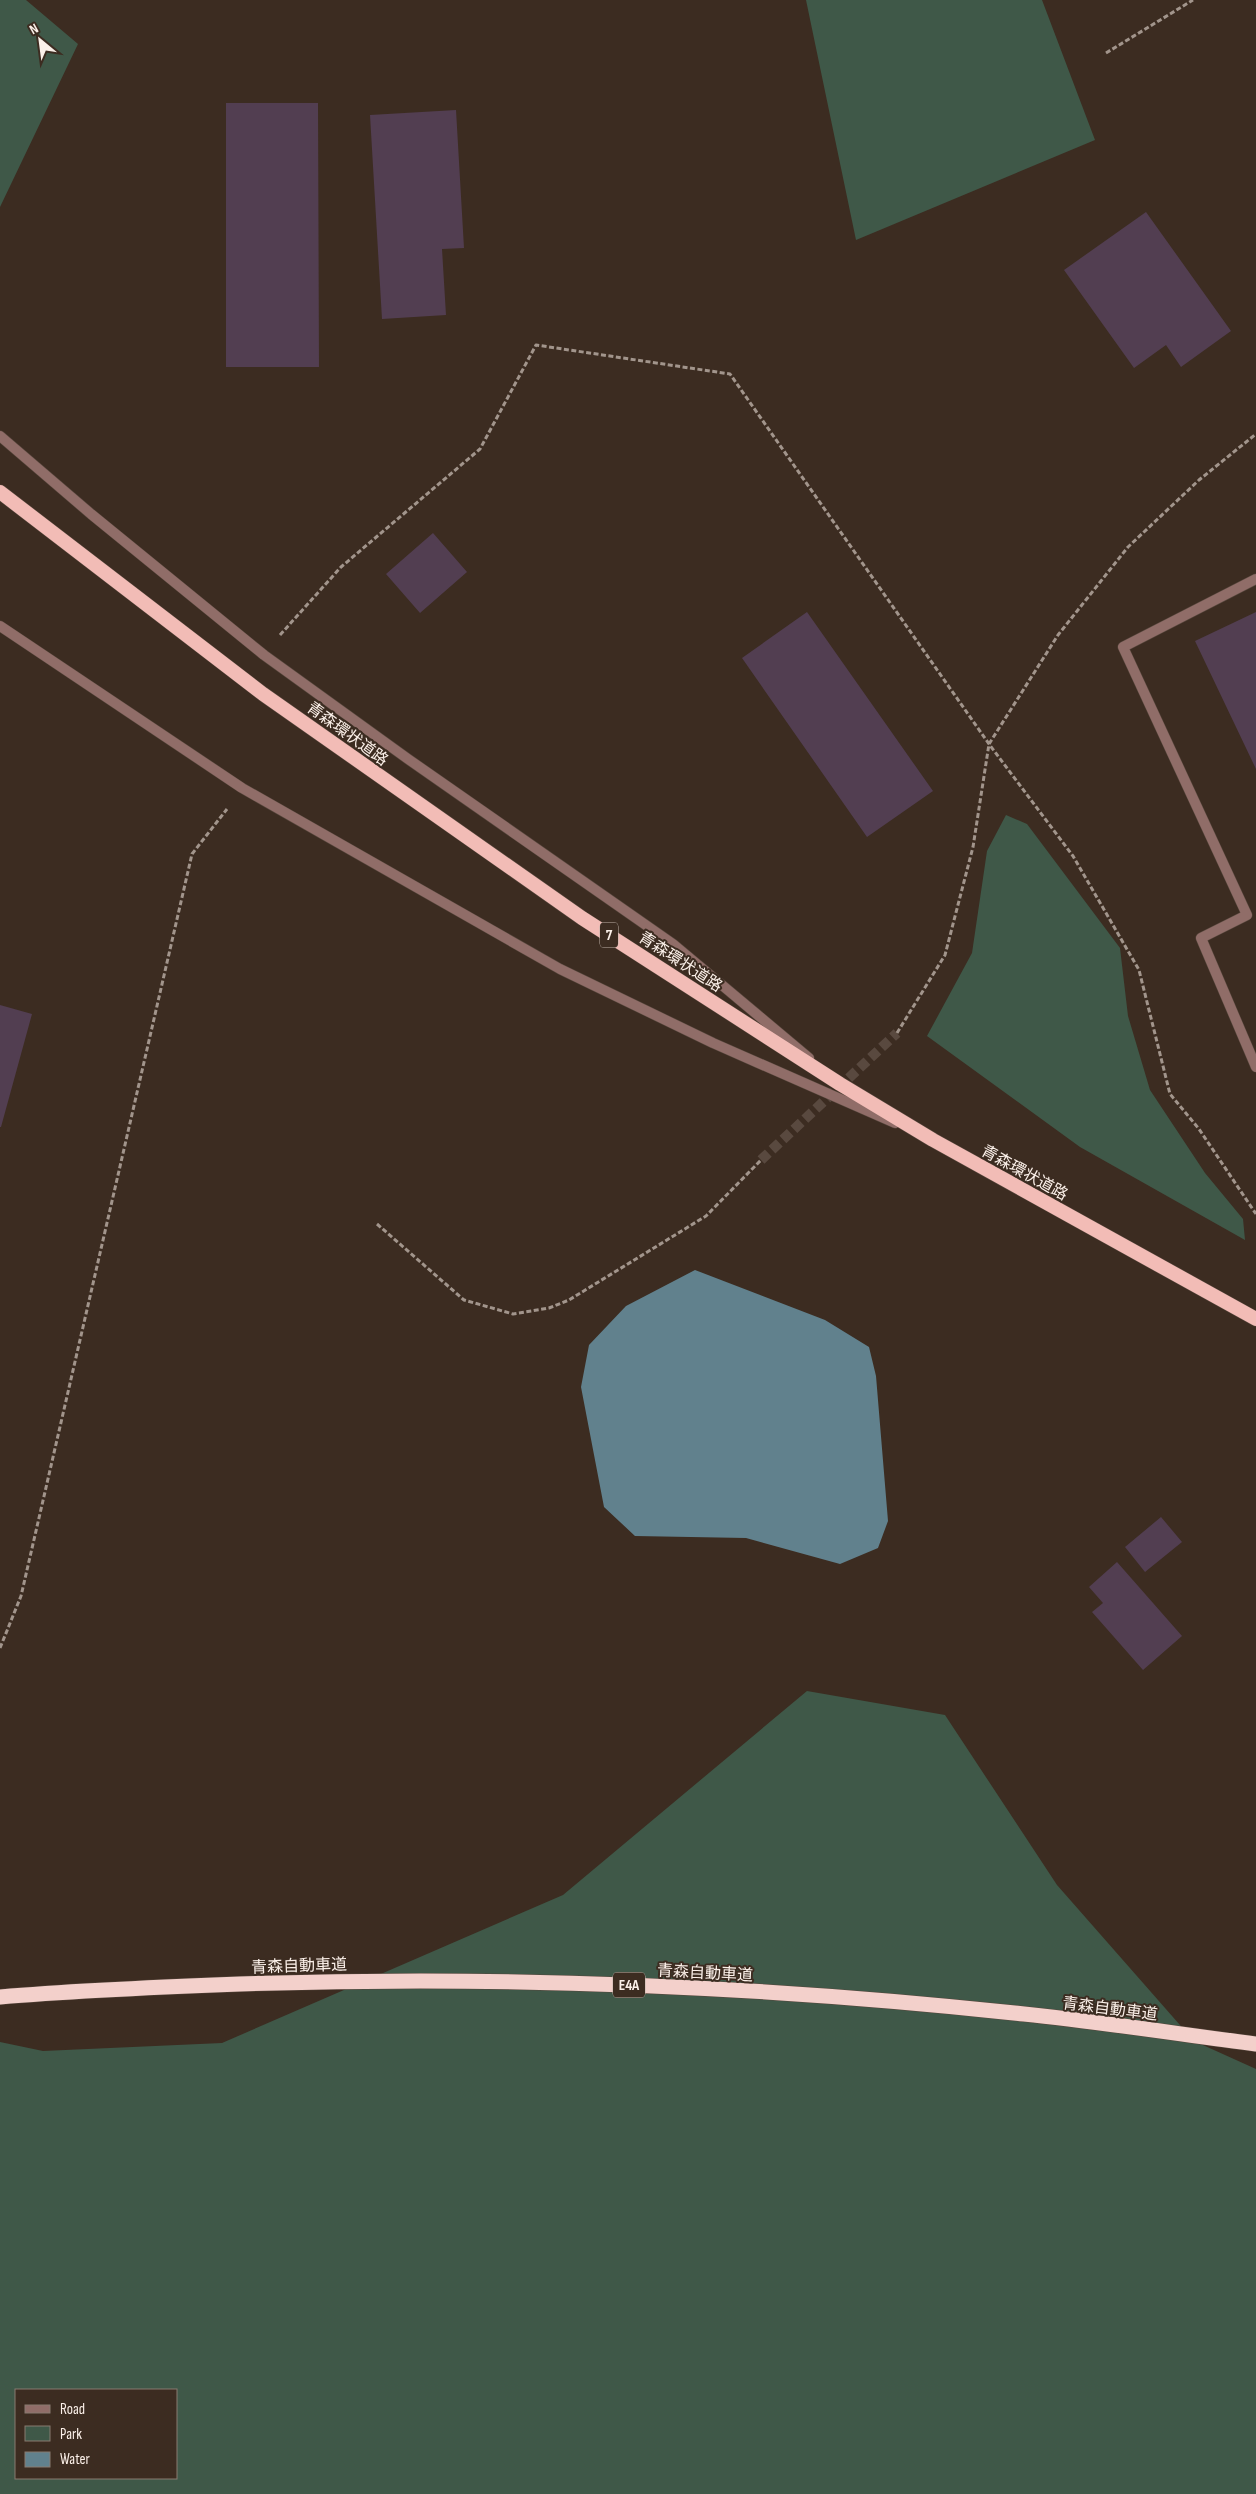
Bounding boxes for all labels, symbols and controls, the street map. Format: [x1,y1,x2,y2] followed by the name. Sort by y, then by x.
[15,15,65,65] north arrow
[27,20,41,38] text: N
[303,698,392,770] street label: 青森環状道路
[600,922,618,948] road number: 7
[635,928,726,996] street label: 青森環状道路
[978,1142,1071,1205] street label: 青森環状道路
[251,1955,347,1978] street label: 青森自動車道
[656,1961,753,1985] street label: 青森自動車道
[613,1972,645,1998] road number: E4A
[1061,1994,1159,2025] street label: 青森自動車道
[15,2389,178,2479] legend
[60,2400,85,2419] text: Road
[60,2425,82,2444] text: Park
[60,2450,91,2469] text: Water

